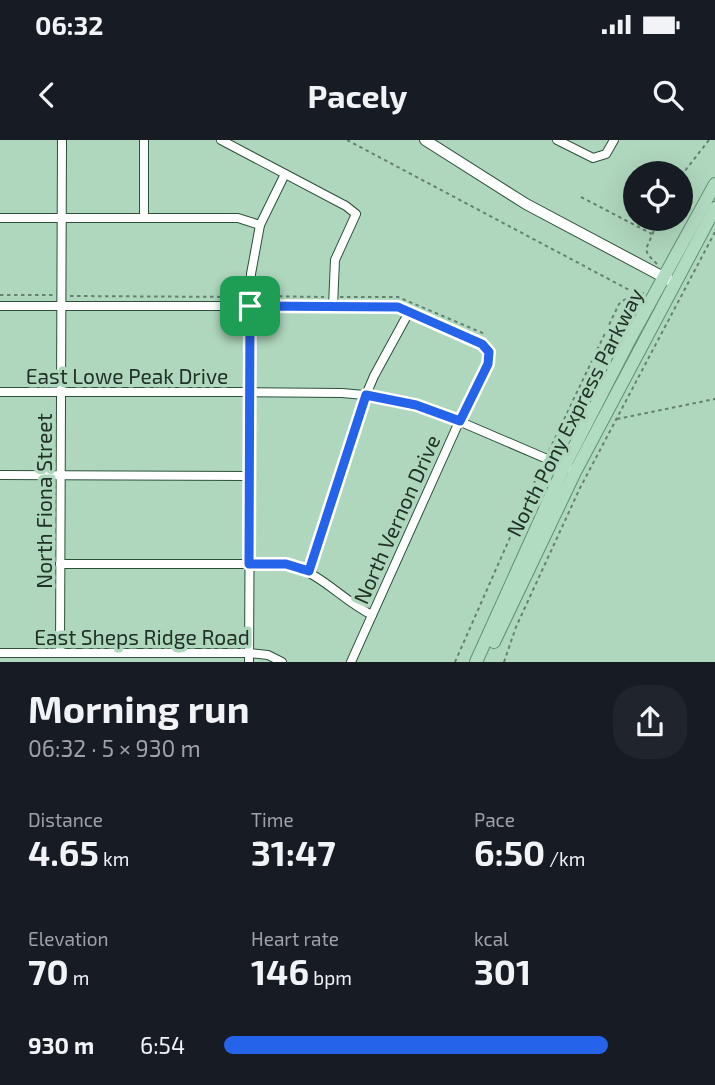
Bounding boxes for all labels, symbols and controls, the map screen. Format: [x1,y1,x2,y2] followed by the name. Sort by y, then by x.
[35,9,103,40] text: 06:32
[28,76,66,114] icon: back
[308,76,407,114] text: Pacely
[649,76,687,114] icon: search
[623,161,693,231] map controls
[623,161,693,231] button: locate
[220,276,280,336] pin
[500,284,648,540] street label: North Pony Express Parkway
[231,287,269,325] icon: arrive
[26,363,228,388] street label: East Lowe Peak Drive
[31,413,56,589] street label: North Fiona Street
[348,431,444,607] street label: North Vernon Drive
[34,624,250,649] street label: East Sheps Ridge Road
[28,685,249,731] text: Morning run
[613,685,687,759] button: share
[28,734,201,762] text: 06:32 · 5 × 930 m
[28,808,103,831] text: Distance
[251,808,294,831] text: Time
[474,808,515,831] text: Pace
[28,831,99,873] text: 4.65
[251,831,336,873] text: 31:47
[474,831,545,873] text: 6:50
[99,847,129,870] text: km
[545,847,585,870] text: /km
[28,927,109,950] text: Elevation
[251,927,339,950] text: Heart rate
[474,927,509,950] text: kcal
[28,950,69,992] text: 70
[251,950,309,992] text: 146
[474,950,531,992] text: 301
[69,966,89,989] text: m
[309,966,352,989] text: bpm
[28,1031,94,1059] text: 930 m
[140,1031,185,1059] text: 6:54

